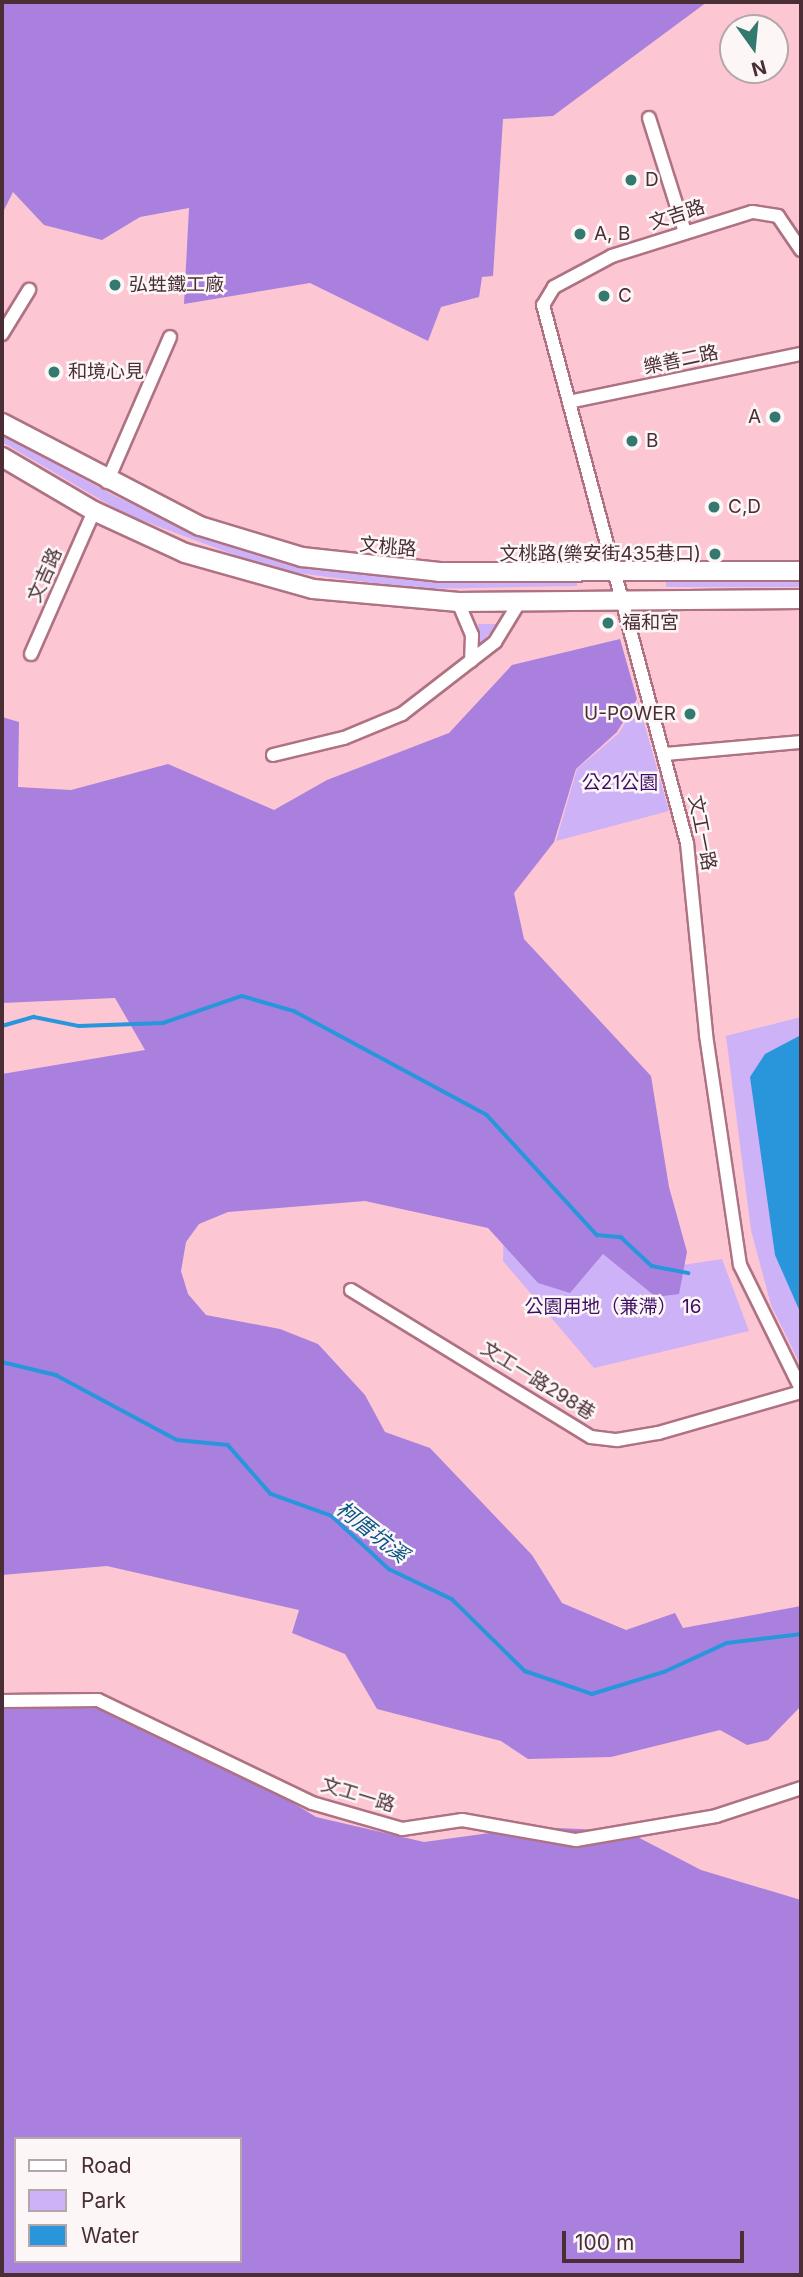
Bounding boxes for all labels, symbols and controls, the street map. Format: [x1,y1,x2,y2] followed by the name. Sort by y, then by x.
[719,14,789,84] north arrow
[749,55,769,81] text: N
[645,169,659,191] place label: D
[623,172,639,188] marker: D
[646,195,708,235] street label: 文吉路
[594,223,630,245] place label: A, B
[572,226,588,242] marker: A, B
[129,274,224,296] place label: 弘甡鐵工廠
[107,277,123,293] marker: 弘甡鐵工廠
[618,285,632,307] place label: C
[596,288,612,304] marker: C
[641,341,721,379] street label: 樂善二路
[68,361,144,383] place label: 和境心見
[46,364,62,380] marker: 和境心見
[748,406,761,428] place label: A
[767,409,783,425] marker: A
[646,430,658,452] place label: B
[624,433,640,449] marker: B
[728,496,761,518] place label: C,D
[706,499,722,515] marker: C,D
[359,533,417,561] street label: 文桃路
[500,543,701,565] place label: 文桃路(樂安街435巷口)
[23,544,67,606] street label: 文吉路
[707,546,723,562] marker: 文桃路(樂安街435巷口)
[622,612,679,634] place label: 福和宮
[600,615,616,631] marker: 福和宮
[584,703,676,725] place label: U-POWER
[682,706,698,722] marker: U-POWER
[582,772,658,794] park label: 公21公園
[684,794,720,872] street label: 文工一路
[525,1296,701,1318] park label: 公園用地（兼滯） 16
[477,1337,599,1425] street label: 文工一路298巷
[331,1496,413,1568] water label: 柯厝坑溪
[318,1773,398,1817] street label: 文工一路
[14,2137,242,2263] legend
[81,2153,132,2178] text: Road
[81,2188,126,2213] text: Park
[565,2218,747,2262] scale bar
[81,2223,139,2248] text: Water
[575,2230,634,2255] text: 100 m

